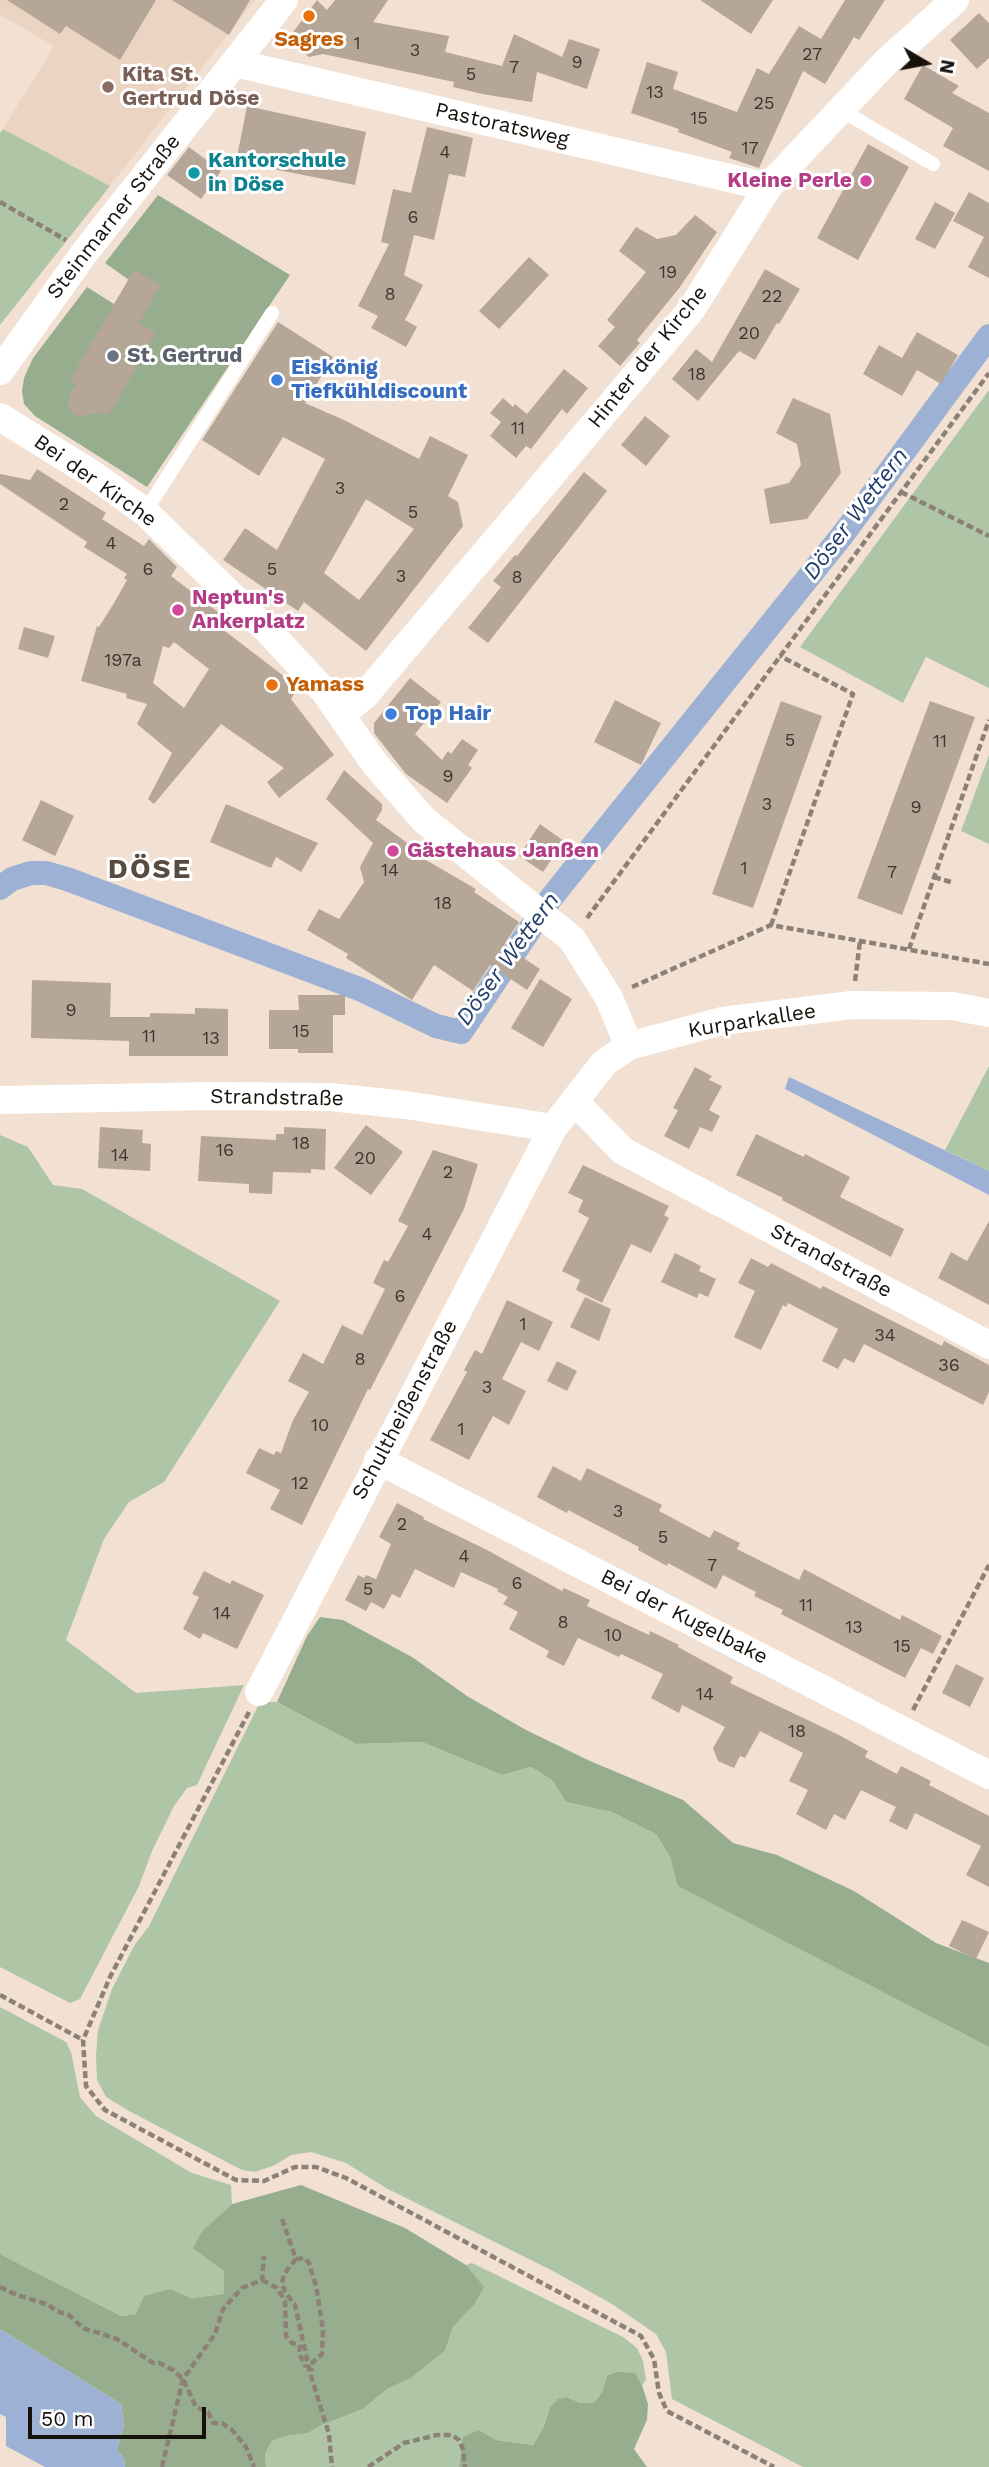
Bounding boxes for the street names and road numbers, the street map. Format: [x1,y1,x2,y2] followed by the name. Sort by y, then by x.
[433,97,571,153] street label: Pastoratsweg
[42,130,186,304] street label: Steinmarner Straße
[583,281,713,433] street label: Hinter der Kirche
[29,429,161,533] street label: Bei der Kirche
[686,998,818,1044] street label: Kurparkallee
[210,1084,344,1112] street label: Strandstraße
[766,1218,896,1304] street label: Strandstraße
[347,1316,463,1504] street label: Schultheißenstraße
[596,1564,772,1670] street label: Bei der Kugelbake

